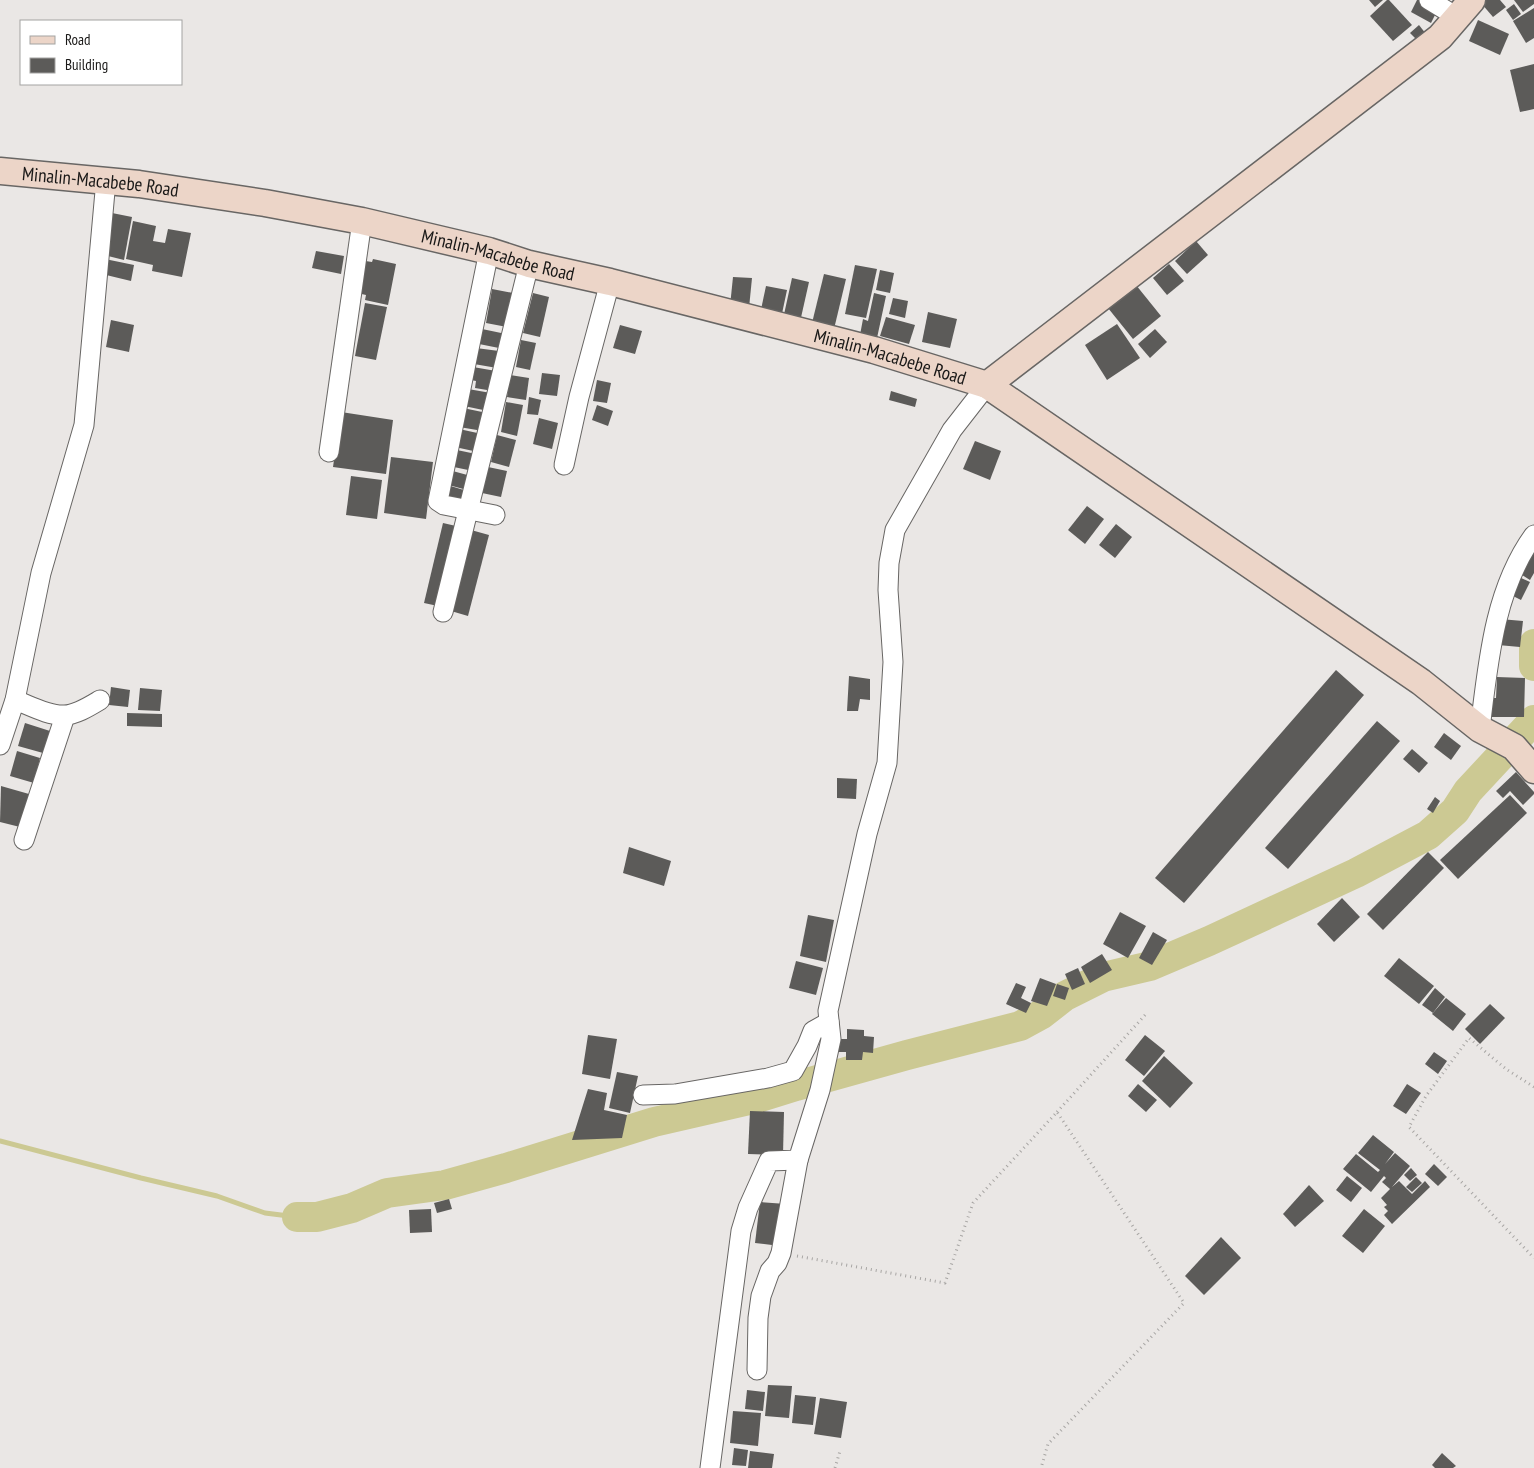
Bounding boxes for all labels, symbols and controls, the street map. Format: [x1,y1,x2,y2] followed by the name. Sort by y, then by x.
[20,20,182,85] legend
[65,30,91,49] text: Road
[65,55,108,74] text: Building
[21,161,180,202] street label: Minalin-Macabebe Road
[419,223,577,286] street label: Minalin-Macabebe Road
[811,323,969,390] street label: Minalin-Macabebe Road

